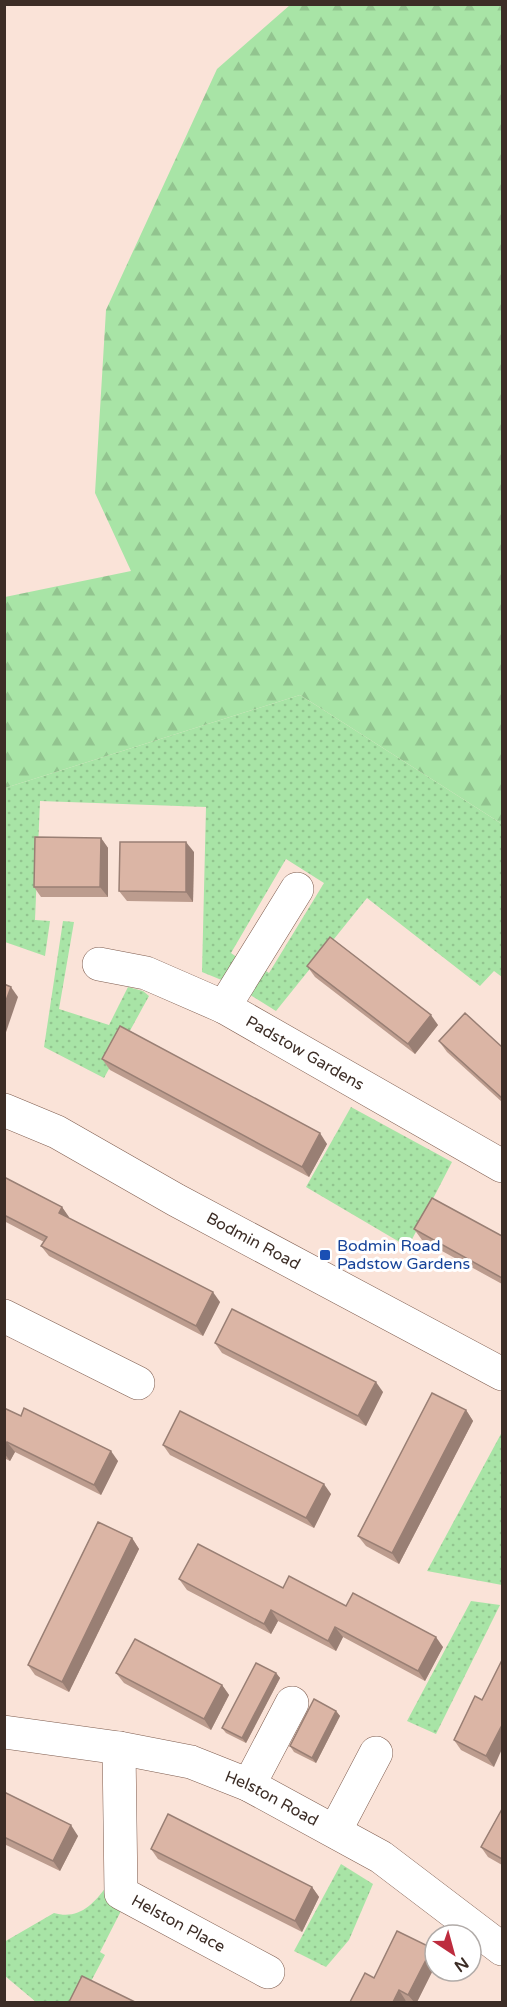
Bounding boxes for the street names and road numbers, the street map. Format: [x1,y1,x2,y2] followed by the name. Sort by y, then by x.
[242,1011,368,1095] street label: Padstow Gardens
[203,1208,304,1274] street label: Bodmin Road
[222,1766,322,1831] street label: Helston Road
[128,1890,229,1957] street label: Helston Place

